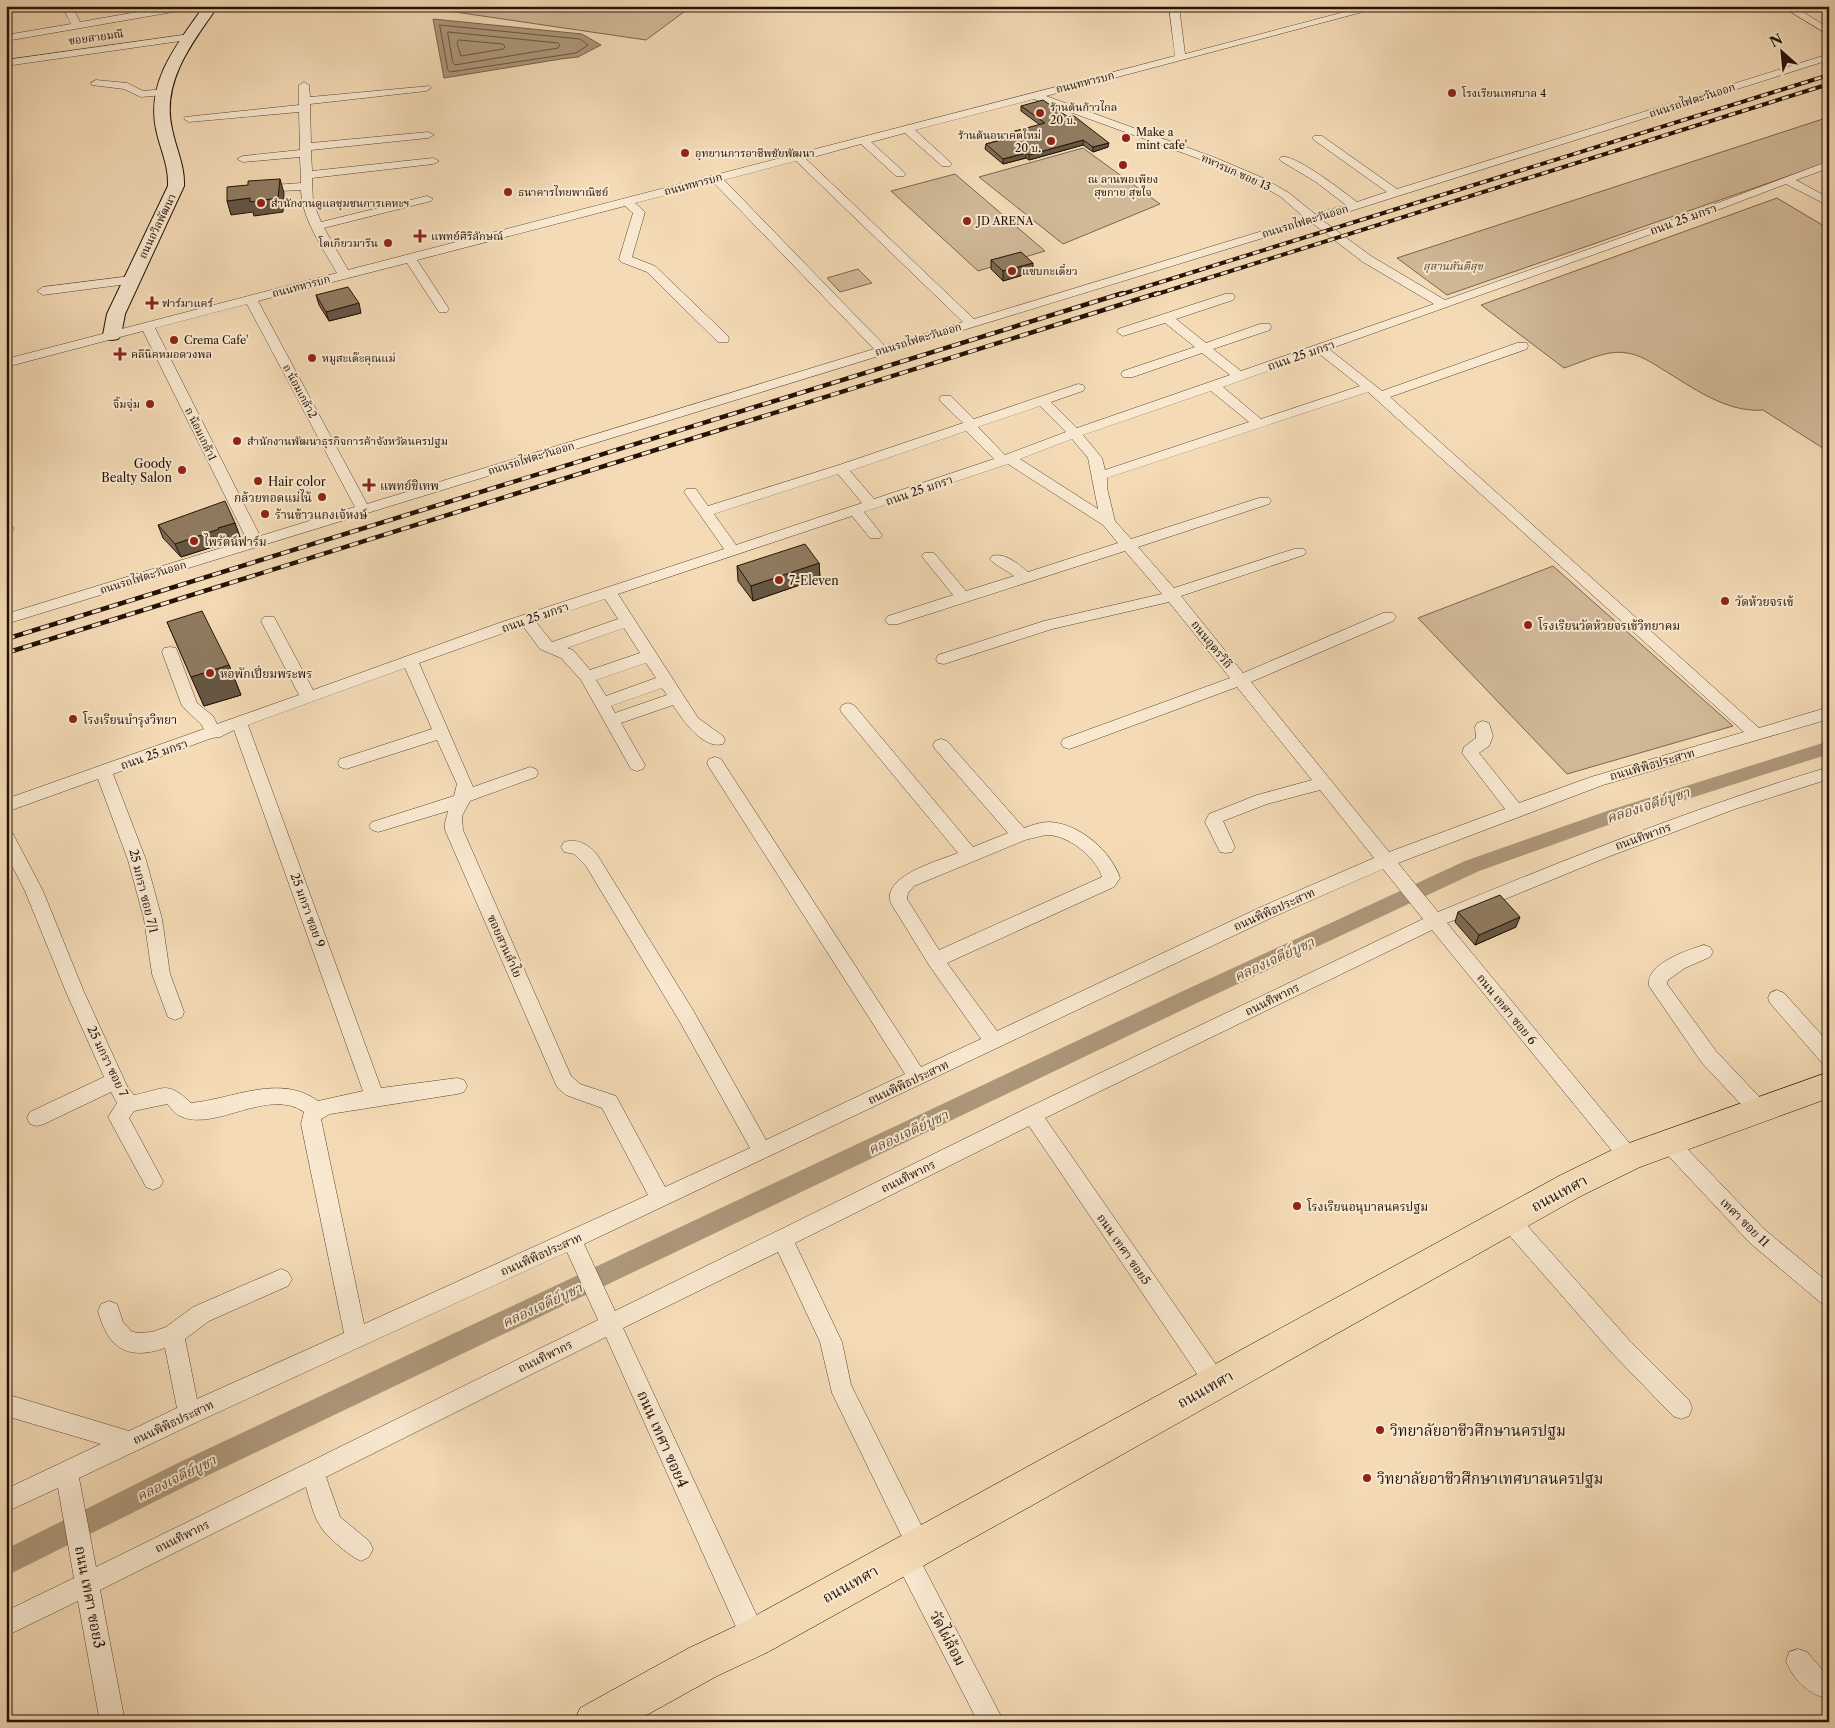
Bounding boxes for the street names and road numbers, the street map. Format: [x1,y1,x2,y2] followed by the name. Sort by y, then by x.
[67,26,125,48] street label: ซอยสายมณี
[1054,68,1116,96] street label: ถนนทหารบก
[1647,79,1737,121] street label: ถนนรถไฟตะวันออก
[1199,150,1273,194] street label: ทหารบก ซอย 13
[662,170,724,198] street label: ถนนทหารบก
[135,191,179,261] street label: ถนนถวิลพัฒนา
[1648,200,1718,238] street label: ถนน 25 มกรา
[1260,201,1350,241] street label: ถนนรถไฟตะวันออก
[270,272,332,300] street label: ถนนทหารบก
[873,319,963,359] street label: ถนนรถไฟตะวันออก
[1265,337,1337,373] street label: ถนน 25 มกรา
[280,362,320,420] street label: ถ น้อมเกล้า2
[182,405,220,463] street label: ถ น้อมเกล้า1
[486,438,576,478] street label: ถนนรถไฟตะวันออก
[883,472,955,508] street label: ถนน 25 มกรา
[98,557,188,597] street label: ถนนรถไฟตะวันออก
[499,599,571,635] street label: ถนน 25 มกรา
[1187,617,1236,672] street label: ถนนอุดรวิถี
[118,736,190,772] street label: ถนน 25 มกรา
[1608,745,1696,783] street label: ถนนพิพิธประสาท
[1613,819,1673,853] street label: ถนนทิพากร
[126,847,162,935] street label: 25 มกรา ซอย 7/1
[288,871,328,949] street label: 25 มกรา ซอย 9
[1231,884,1317,934] street label: ถนนพิพิธประสาท
[484,912,526,980] street label: ซอยสวนลำไย
[1474,971,1540,1047] street label: ถนน เทศา ซอย 6
[1242,979,1302,1019] street label: ถนนทิพากร
[84,1023,132,1099] street label: 25 มกรา ซอย 7
[865,1057,951,1107] street label: ถนนพิพิธประสาท
[878,1156,938,1196] street label: ถนนทิพากร
[1528,1170,1590,1216] street label: ถนนเทศา
[1717,1194,1773,1250] street label: เทศา ซอย 11
[1094,1211,1154,1287] street label: ถนน เทศา ซอย5
[498,1229,584,1279] street label: ถนนพิพิธประสาท
[515,1336,575,1376] street label: ถนนทิพากร
[1174,1366,1236,1412] street label: ถนนเทศา
[633,1387,693,1491] street label: ถนน เทศา ซอย4
[130,1397,216,1447] street label: ถนนพิพิธประสาท
[152,1516,212,1556] street label: ถนนทิพากร
[71,1544,109,1650] street label: ถนน เทศา ซอย3
[819,1561,881,1607] street label: ถนนเทศา
[926,1607,971,1669] street label: วัดไผ่ล้อม

